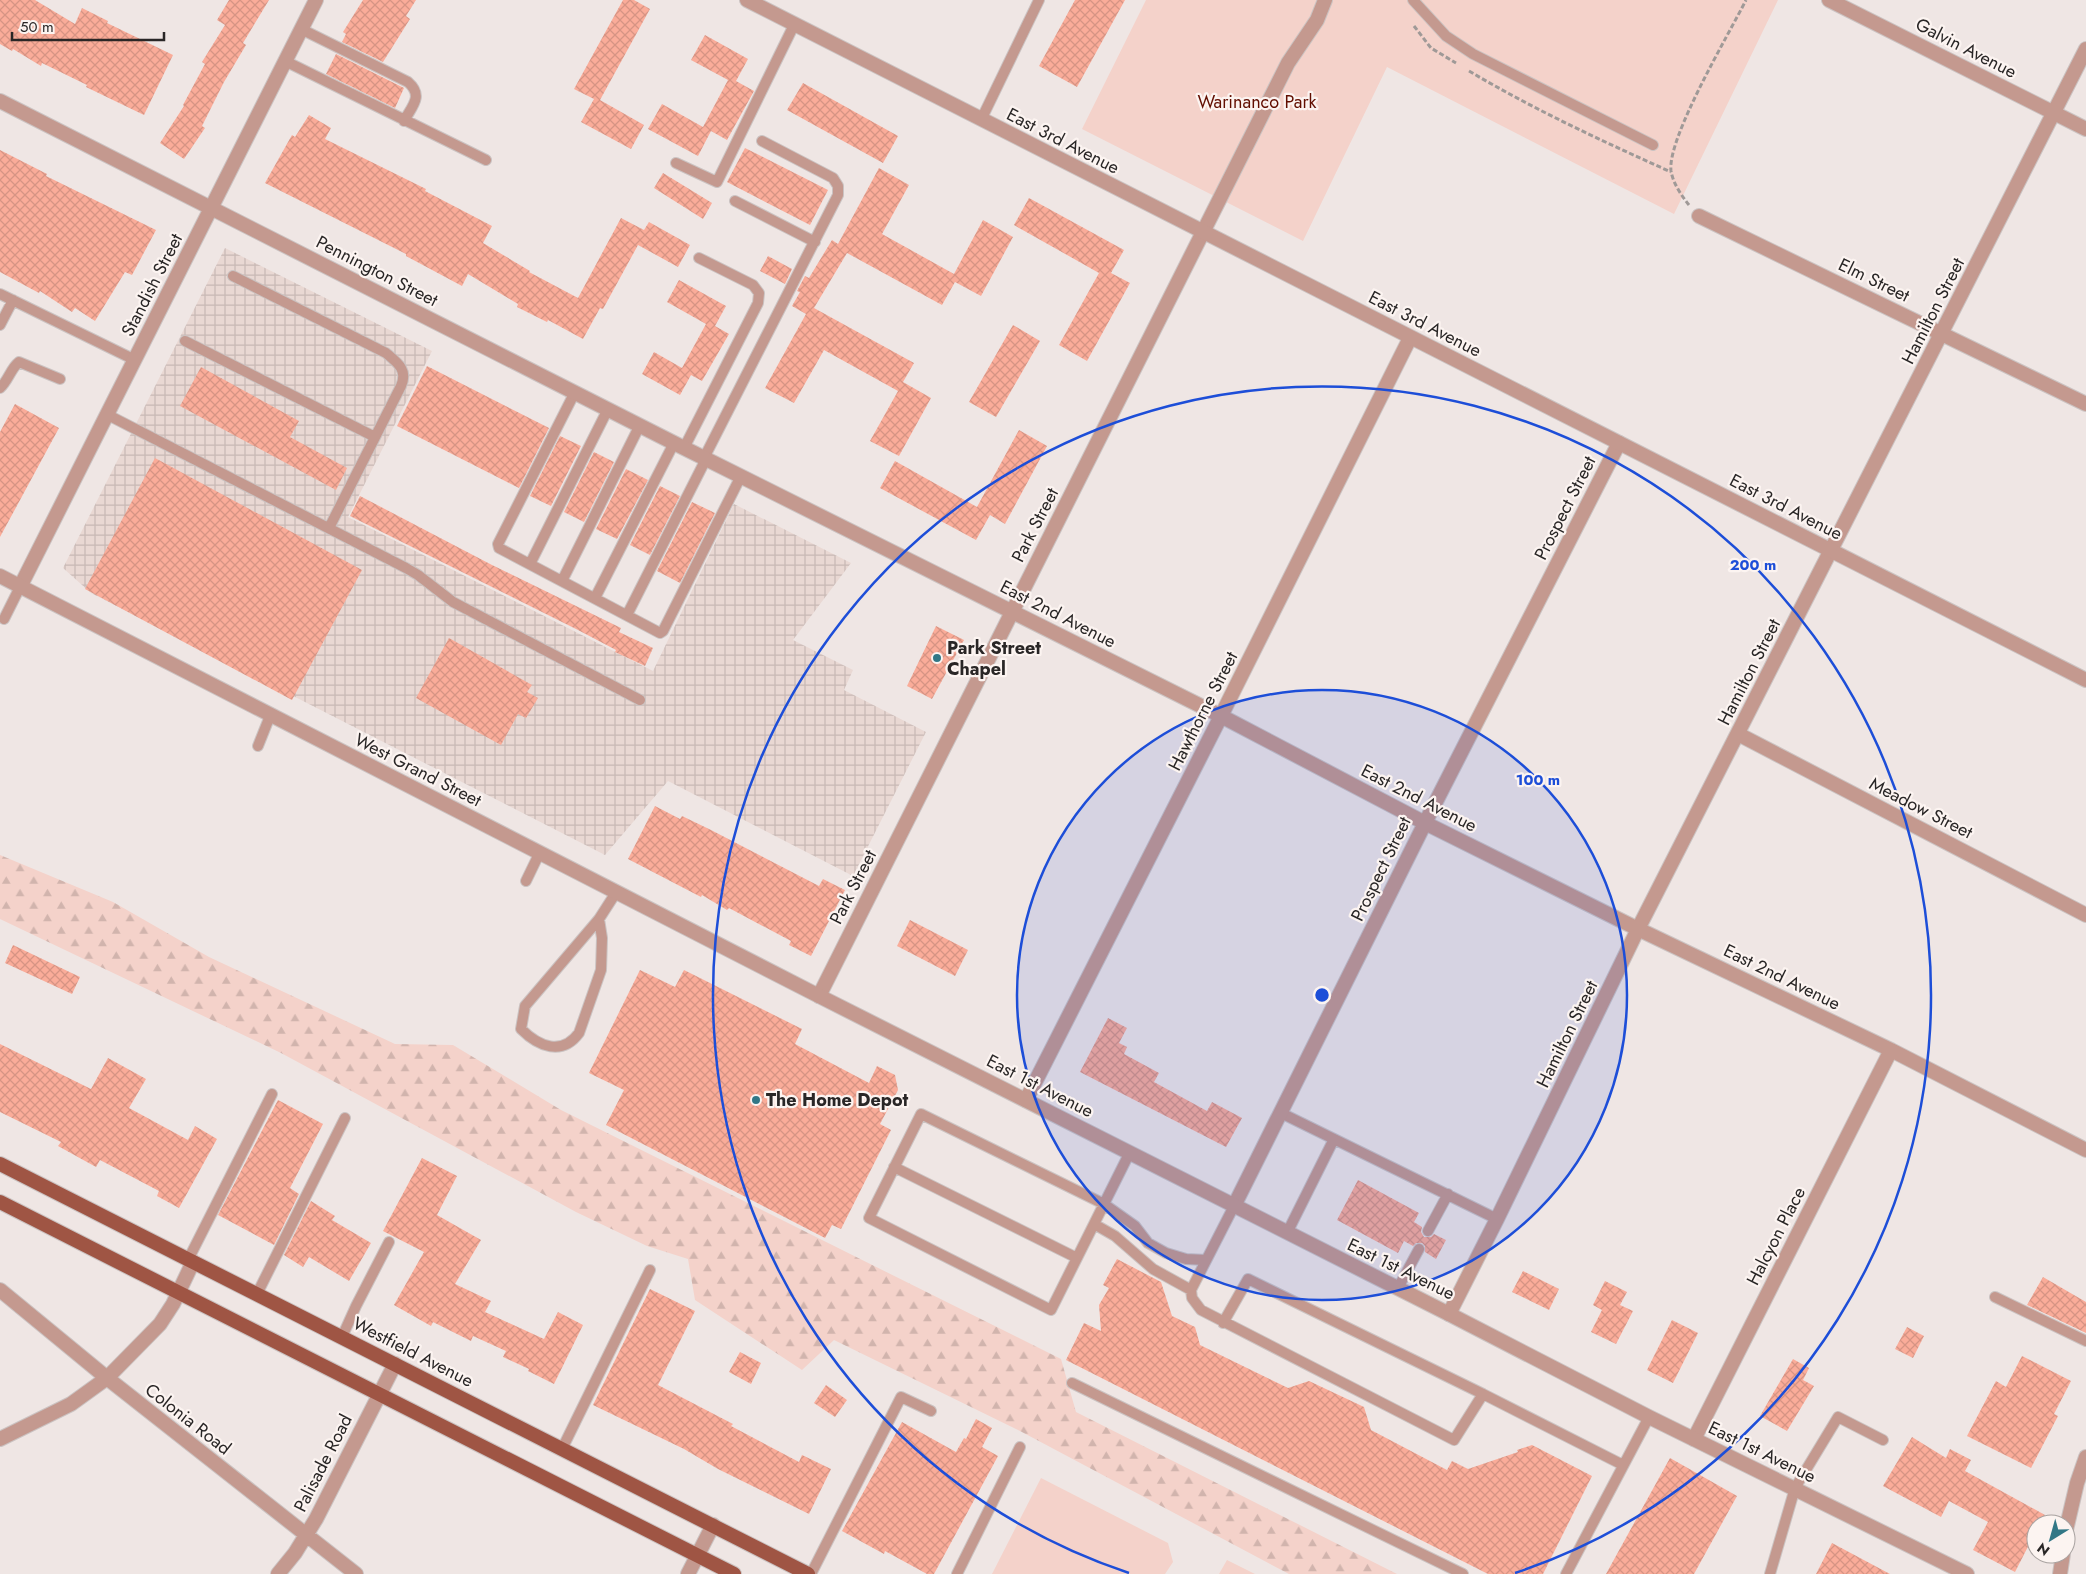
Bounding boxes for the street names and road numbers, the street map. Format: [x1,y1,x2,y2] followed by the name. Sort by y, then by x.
[1911,11,2021,85] street label: Galvin Avenue
[1002,101,1124,181] street label: East 3rd Avenue
[115,228,189,341] street label: Standish Street
[311,229,443,313] street label: Pennington Street
[1834,252,1915,309] street label: Elm Street
[1895,253,1971,369] street label: Hamilton Street
[1364,284,1486,364] street label: East 3rd Avenue
[1528,451,1603,564] street label: Prospect Street
[1725,467,1847,547] street label: East 3rd Avenue
[1005,483,1065,567] street label: Park Street
[996,574,1120,654] street label: East 2nd Avenue
[1711,614,1787,730] street label: Hamilton Street
[1162,646,1245,775] street label: Hawthorne Street
[350,727,487,814] street label: West Grand Street
[1357,758,1481,838] street label: East 2nd Avenue
[1865,771,1978,846] street label: Meadow Street
[1344,812,1418,926] street label: Prospect Street
[823,845,883,929] street label: Park Street
[1719,937,1845,1017] street label: East 2nd Avenue
[1530,975,1604,1092] street label: Hamilton Street
[982,1048,1098,1124] street label: East 1st Avenue
[1740,1182,1812,1290] street label: Halcyon Place
[1343,1232,1459,1306] street label: East 1st Avenue
[348,1310,478,1394] street label: Westfield Avenue
[139,1377,237,1461] street label: Colonia Road
[287,1410,359,1516] street label: Palisade Road
[1704,1415,1820,1489] street label: East 1st Avenue

